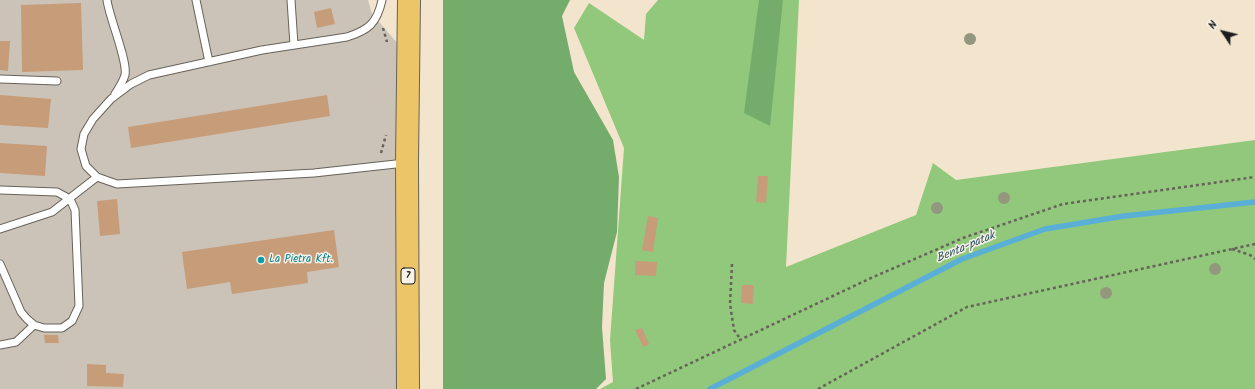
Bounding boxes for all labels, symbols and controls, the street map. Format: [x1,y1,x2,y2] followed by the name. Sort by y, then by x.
[1203,12,1243,52] north arrow
[1204,17,1223,33] text: N
[934,229,998,267] water label: Benta-patak
[269,253,333,267] place label: La Pietra Kft.
[256,255,266,265] marker: La Pietra Kft.
[401,268,415,284] road number: 7

